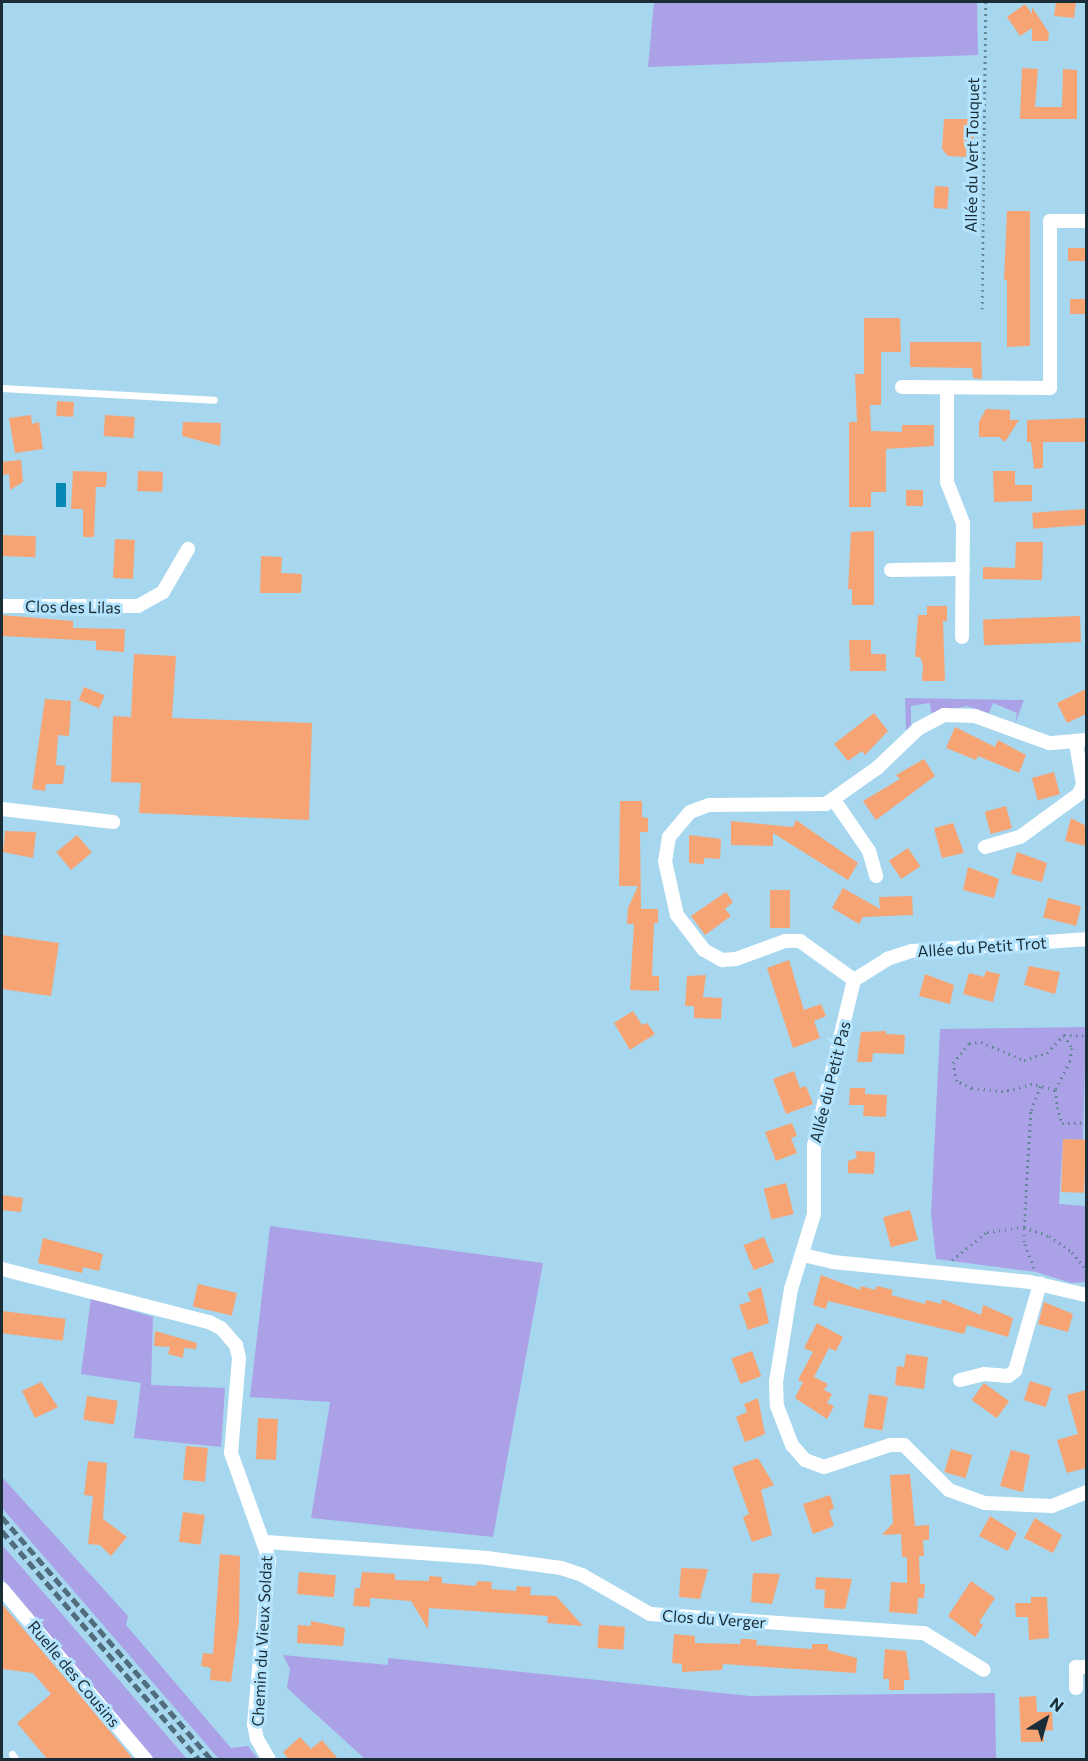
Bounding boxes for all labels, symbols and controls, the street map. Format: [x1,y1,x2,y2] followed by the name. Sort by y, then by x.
[961,77,983,233] street label: Allée du Vert Touquet
[25,597,121,617] street label: Clos des Lilas
[917,933,1047,961] street label: Allée du Petit Trot
[806,1019,854,1145] street label: Allée du Petit Pas
[248,1555,276,1727] street label: Chemin du Vieux Soldat
[661,1606,767,1632] street label: Clos du Verger
[24,1617,124,1731] street label: Ruelle des Cousins
[1016,1689,1076,1749] north arrow
[1047,1693,1068,1715] text: N

